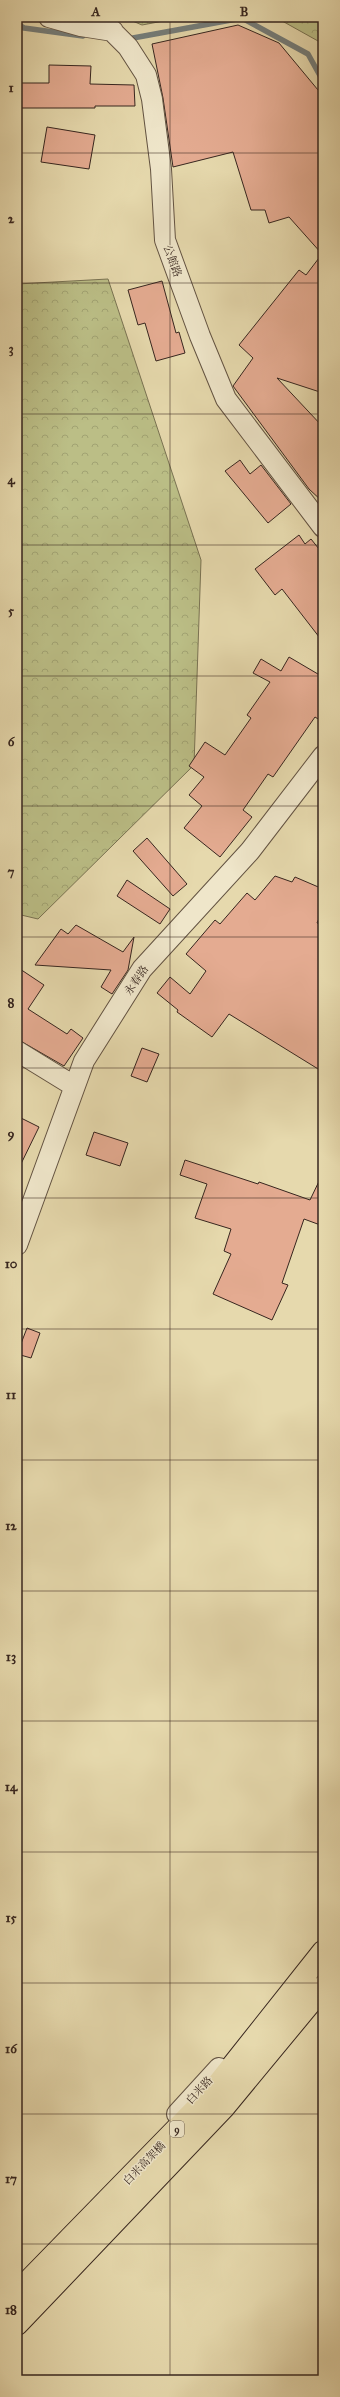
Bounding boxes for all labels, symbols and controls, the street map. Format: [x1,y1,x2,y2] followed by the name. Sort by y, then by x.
[91,4,101,20] text: A
[240,4,249,20] text: B
[8,80,14,96] text: 1
[8,211,15,227] text: 2
[161,243,184,279] street label: 公館路
[8,341,14,357] text: 3
[7,472,15,488] text: 4
[8,603,15,619] text: 5
[8,734,16,750] text: 6
[8,864,15,880] text: 7
[122,963,151,998] street label: 永春路
[8,995,15,1011] text: 8
[8,1126,15,1142] text: 9
[5,1256,18,1272] text: 10
[6,1387,16,1403] text: 11
[5,1518,17,1534] text: 12
[6,1649,16,1665] text: 13
[5,1779,18,1795] text: 14
[5,1910,17,1926] text: 15
[5,2041,18,2057] text: 16
[183,2074,215,2107] street label: 白米路
[170,2121,184,2137] road number: 9
[121,2139,168,2188] street label: 白米高架橋
[5,2171,17,2187] text: 17
[5,2302,17,2318] text: 18

